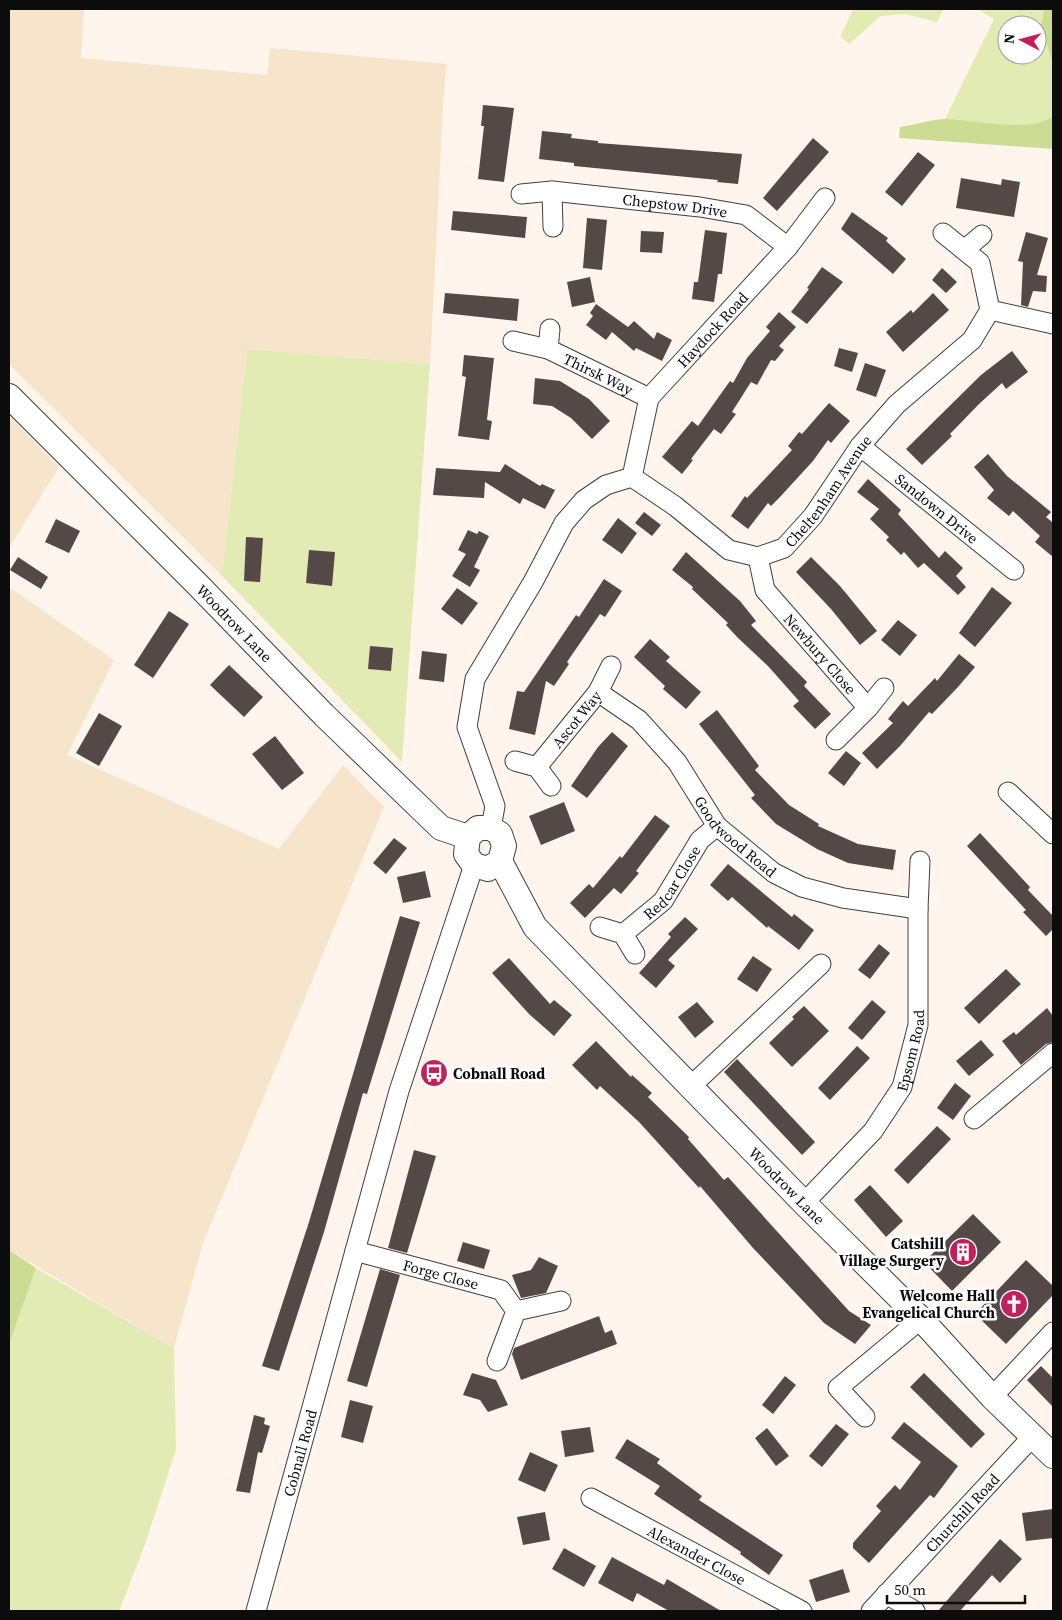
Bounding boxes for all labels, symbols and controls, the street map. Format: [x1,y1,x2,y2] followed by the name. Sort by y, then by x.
[997,15,1047,65] north arrow
[999,33,1020,45] text: N
[622,188,730,222] street label: Chepstow Drive
[672,287,753,372] street label: Haydock Road
[560,348,637,399] street label: Thirsk Way
[779,430,876,551] street label: Cheltenham Avenue
[891,468,983,548] street label: Sandown Drive
[192,579,278,667] street label: Woodrow Lane
[779,609,862,699] street label: Newbury Close
[546,685,606,752] street label: Ascot Way
[690,791,782,882] street label: Goodwood Road
[638,841,705,924] street label: Redcar Close
[891,1009,929,1094] street label: Epsom Road
[419,1058,449,1088] bus stop icon: Cobnall Road
[453,1063,545,1084] place label: Cobnall Road
[744,1142,830,1229] street label: Woodrow Lane
[839,1233,944,1271] place label: Catshill Village Surgery
[948,1237,978,1267] building icon: Catshill Village Surgery
[401,1254,482,1294] street label: Forge Close
[862,1285,995,1323] place label: Welcome Hall Evangelical Church
[999,1289,1029,1319] church icon: Welcome Hall Evangelical Church
[278,1406,322,1499] street label: Cobnall Road
[920,1468,1004,1557] street label: Churchill Road
[644,1520,750,1590] street label: Alexander Close
[887,1572,1024,1604] scale bar
[894,1579,926,1600] text: 50 m

